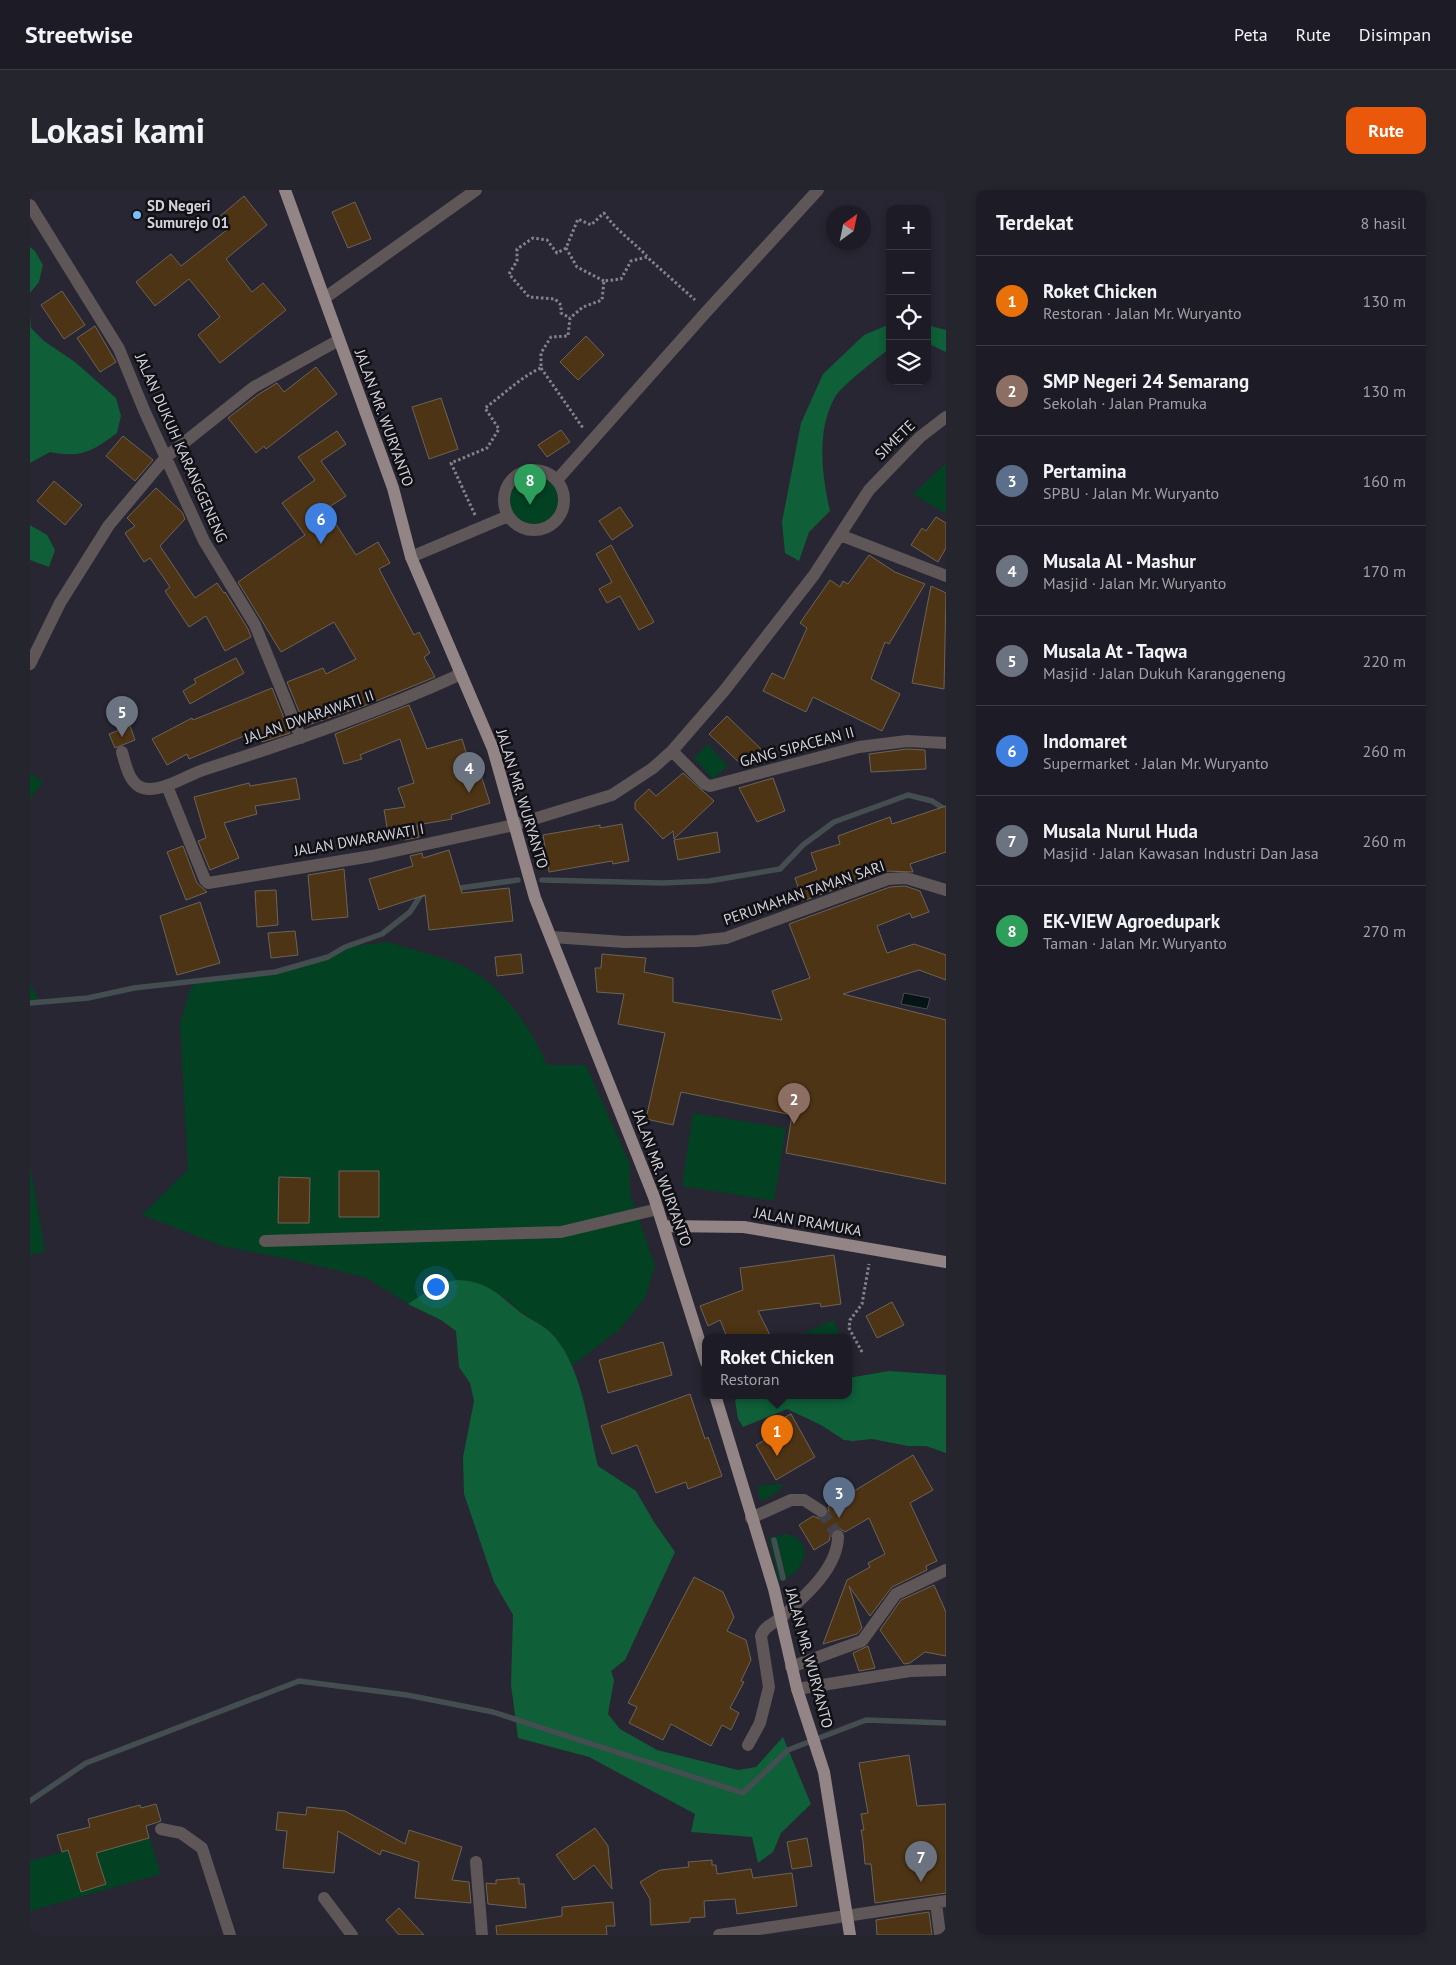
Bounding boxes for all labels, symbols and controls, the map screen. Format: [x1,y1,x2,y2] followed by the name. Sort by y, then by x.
[25,19,133,50] text: Streetwise
[1234,23,1268,46] text: Peta
[1296,23,1331,46] text: Rute
[1359,23,1431,46] text: Disimpan
[30,107,205,153] text: Lokasi kami
[1346,107,1426,154] button: Rute
[147,196,229,232] place label: SD Negeri Sumurejo 01
[826,205,871,250] north arrow
[886,205,931,385] map controls
[886,205,931,250] button: +
[131,209,143,221] marker: SD Negeri Sumurejo 01
[996,209,1073,236] text: Terdekat
[1361,213,1406,233] text: 8 hasil
[886,250,931,295] button: −
[1043,279,1157,303] text: Roket Chicken
[1007,291,1017,311] text: 1
[1363,291,1406,311] text: 130 m
[886,295,931,340] button: locate
[1043,303,1242,323] text: Restoran · Jalan Mr. Wuryanto
[886,340,931,385] button: layers
[350,346,418,489] street label: JALAN MR. WURYANTO
[131,349,232,545] street label: JALAN DUKUH KARANGGENENG
[1043,369,1249,393] text: SMP Negeri 24 Semarang
[1007,381,1017,401] text: 2
[1363,381,1406,401] text: 130 m
[1043,393,1207,413] text: Sekolah · Jalan Pramuka
[871,416,919,463] street label: SIMETE
[1043,459,1126,483] text: Pertamina
[514,464,546,505] pin: 8
[1007,471,1017,491] text: 3
[1363,471,1406,491] text: 160 m
[1043,483,1219,503] text: SPBU · Jalan Mr. Wuryanto
[305,503,337,544] pin: 6
[1043,549,1196,573] text: Musala Al - Mashur
[1007,561,1017,581] text: 4
[1363,561,1406,581] text: 170 m
[1043,573,1226,593] text: Masjid · Jalan Mr. Wuryanto
[1043,639,1187,663] text: Musala At - Taqwa
[1007,651,1017,671] text: 5
[1363,651,1406,671] text: 220 m
[1043,663,1286,683] text: Masjid · Jalan Dukuh Karanggeneng
[240,685,376,748] street label: JALAN DWARAWATI II
[106,696,138,737] pin: 5
[738,722,856,771] street label: GANG SIPACEAN II
[492,726,553,871] street label: JALAN MR. WURYANTO
[1043,729,1127,753] text: Indomaret
[1007,741,1017,761] text: 6
[1363,741,1406,761] text: 260 m
[453,752,485,793] pin: 4
[1043,753,1269,773] text: Supermarket · Jalan Mr. Wuryanto
[291,819,425,860] street label: JALAN DWARAWATI I
[1043,819,1198,843] text: Musala Nurul Huda
[1007,831,1017,851] text: 7
[1363,831,1406,851] text: 260 m
[1043,843,1319,863] text: Masjid · Jalan Kawasan Industri Dan Jasa
[721,856,887,929] street label: PERUMAHAN TAMAN SARI
[1043,909,1220,933] text: EK-VIEW Agroedupark
[1007,921,1017,941] text: 8
[1363,921,1406,941] text: 270 m
[1043,933,1227,953] text: Taman · Jalan Mr. Wuryanto
[778,1083,810,1124] pin: 2
[628,1106,696,1249] street label: JALAN MR. WURYANTO
[752,1203,863,1240] street label: JALAN PRAMUKA
[423,1274,449,1300] your location
[702,1334,852,1399] popup
[720,1345,834,1369] text: Roket Chicken
[720,1369,780,1389] text: Restoran
[761,1415,793,1456] pin: 1
[823,1477,855,1518] pin: 3
[781,1585,837,1730] street label: JALAN MR. WURYANTO
[905,1841,937,1882] pin: 7

